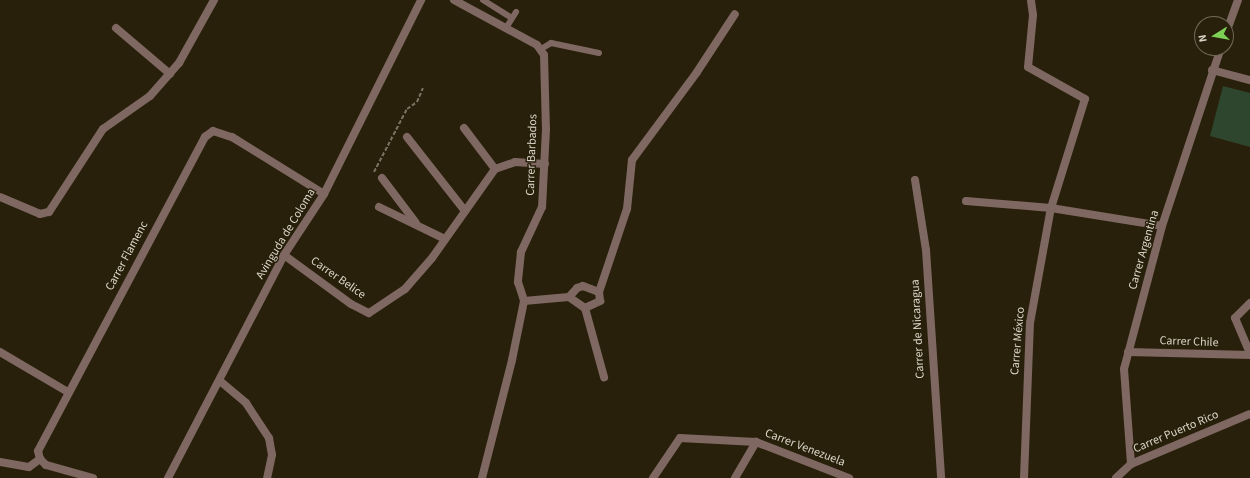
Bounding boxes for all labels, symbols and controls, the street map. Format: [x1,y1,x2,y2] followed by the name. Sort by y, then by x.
[1194,16,1234,56] north arrow
[1195,33,1211,43] text: N
[523,114,541,196] street label: Carrer Barbados
[253,186,319,282] street label: Avinguda de Coloma
[1126,209,1162,291] street label: Carrer Argentina
[103,219,151,293] street label: Carrer Flamenc
[308,254,368,302] street label: Carrer Belice
[908,279,928,379] street label: Carrer de Nicaragua
[1008,306,1028,376] street label: Carrer México
[1159,334,1219,350] street label: Carrer Chile
[1131,408,1221,456] street label: Carrer Puerto Rico
[763,426,847,470] street label: Carrer Venezuela

